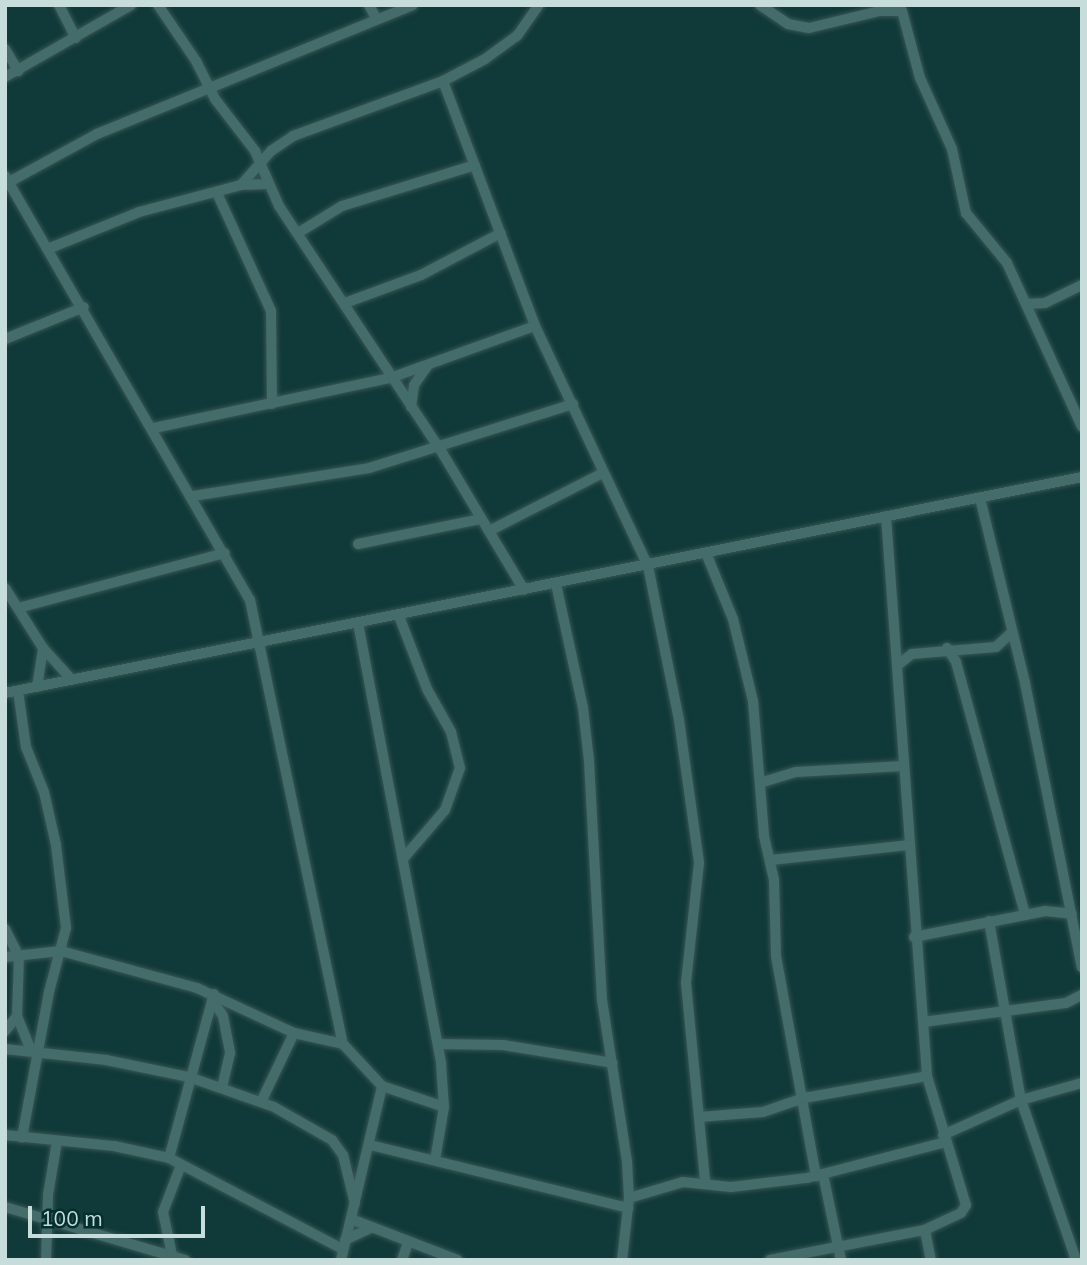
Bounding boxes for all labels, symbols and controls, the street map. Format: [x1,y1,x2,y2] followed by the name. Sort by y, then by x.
[32,1192,208,1236] scale bar
[41,1205,103,1231] text: 100 m

